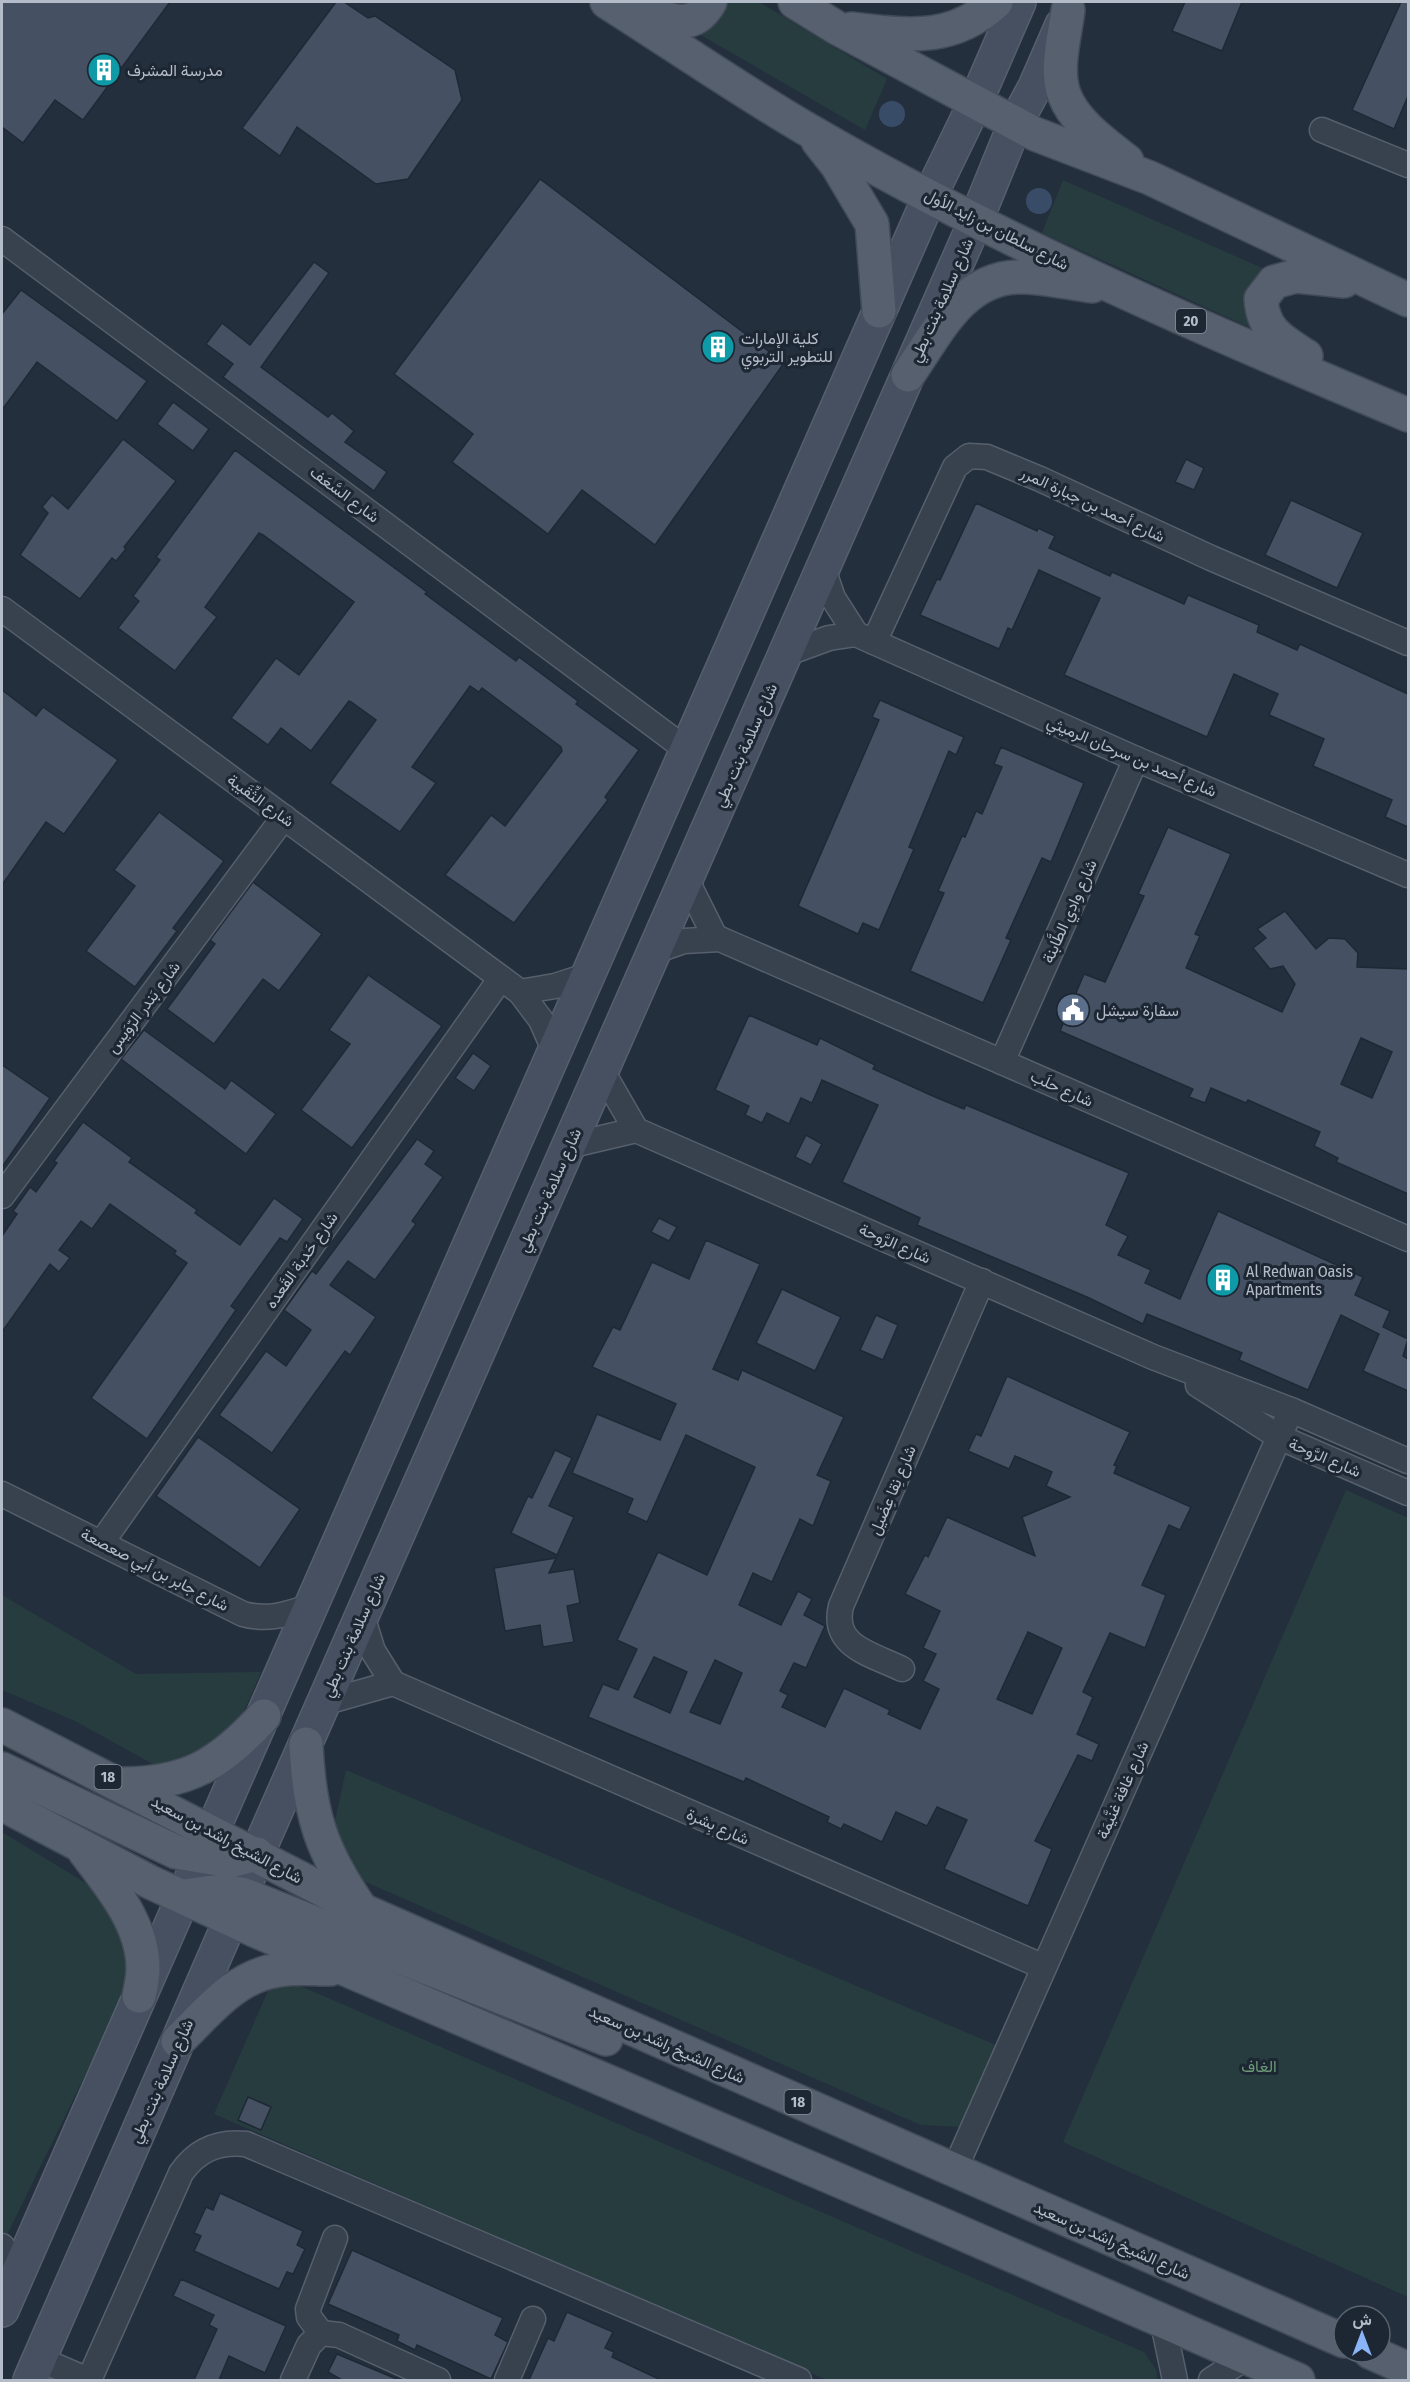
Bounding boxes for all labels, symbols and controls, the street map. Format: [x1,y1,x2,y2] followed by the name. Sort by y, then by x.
[86,52,122,88] building icon: مدرسة المشرف
[127,61,223,81] place label: مدرسة المشرف
[921,185,1072,276] street label: شارع سلطان بن زايد الأول
[906,235,981,367] street label: شارع سلامة بنت بطي
[1176,309,1206,333] road number: 20
[700,329,736,365] building icon: كلية الإمارات للتطوير التربوي
[741,329,833,370] place label: كلية الإمارات للتطوير التربوي
[305,462,383,528] street label: شارع السَّعَف
[1016,462,1168,548] street label: شارع أحمد بن جبارة المرر
[710,680,785,812] street label: شارع سلامة بنت بطي
[1042,712,1220,805] street label: شارع أحمد بن سرحان الرميثي
[222,769,299,833] street label: شارع الثِّقَيبة
[1036,856,1104,967] street label: شارع وادِي الطَّابنة
[103,958,186,1058] street label: شارع بَندر الرّوَيس
[1055,992,1091,1028] public building icon: سفارة سيشل
[1096,1001,1179,1021] place label: سفارة سيشل
[1027,1066,1096,1113] street label: شارع حلَب
[514,1125,589,1257] street label: شارع سلامة بنت بطي
[261,1208,343,1313] street label: شارع حَدبة القَعده
[855,1219,934,1269] street label: شارع الرَّوحة
[1205,1262,1241,1298] building icon: Al Redwan Oasis Apartments
[1246,1262,1353,1299] place label: Al Redwan Oasis Apartments
[1285,1434,1364,1483] street label: شارع الرَّوحة
[865,1442,922,1539] street label: شارع نِقا عِضَيل
[76,1524,232,1619] street label: شارع جابر بن أبي صعصعة
[318,1570,393,1702] street label: شارع سلامة بنت بطي
[1092,1738,1154,1843] street label: شارع غافة غنَّيمَة
[94,1765,122,1789] road number: 18
[147,1792,306,1889] street label: شارع الشيخ راشد بن سعيد
[682,1804,752,1851] street label: شارع بِشرة
[585,2002,748,2089] street label: شارع الشيخ راشد بن سعيد
[126,2016,201,2148] street label: شارع سلامة بنت بطي
[1241,2057,1277,2076] park label: الغاف
[784,2090,812,2114] road number: 18
[1030,2198,1193,2285] street label: شارع الشيخ راشد بن سعيد
[1332,2304,1392,2364] north arrow
[1352,2310,1372,2329] text: ش

